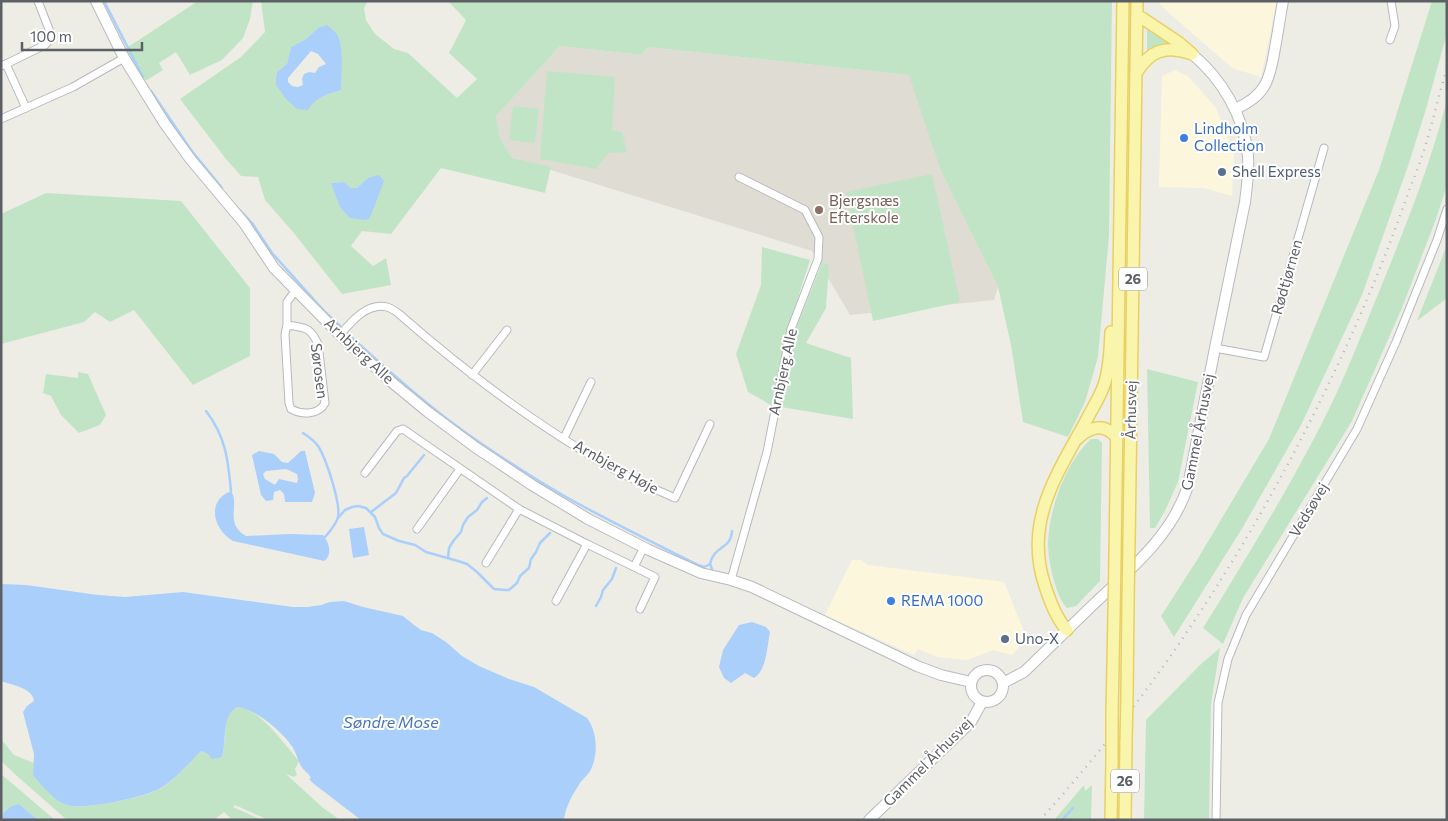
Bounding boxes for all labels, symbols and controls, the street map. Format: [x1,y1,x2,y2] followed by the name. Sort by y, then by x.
[22,20,142,52] scale bar
[30,27,72,45] text: 100 m
[1194,119,1264,154] place label: Lindholm Collection
[1178,132,1190,144] marker: Lindholm Collection
[1232,162,1321,180] place label: Shell Express
[1216,166,1228,178] marker: Shell Express
[829,191,899,226] place label: Bjergsnæs Efterskole
[813,204,825,216] marker: Bjergsnæs Efterskole
[1267,237,1305,316] street label: Rødtjørnen
[1119,268,1147,290] road number: 26
[321,314,398,387] street label: Arnbjerg Alle
[764,327,800,417] street label: Arnbjerg Alle
[308,342,332,400] street label: Sørosen
[1176,372,1217,492] street label: Gammel Århusvej
[1119,380,1140,440] street label: Århusvej
[571,435,662,497] street label: Arnbjerg Høje
[1285,479,1331,540] street label: Vedsøvej
[901,591,983,609] place label: REMA 1000
[885,595,897,607] marker: REMA 1000
[1015,629,1059,647] place label: Uno-X
[999,633,1011,645] marker: Uno-X
[343,712,439,731] water label: Søndre Mose
[878,712,976,810] street label: Gammel Århusvej
[1111,769,1139,792] road number: 26

